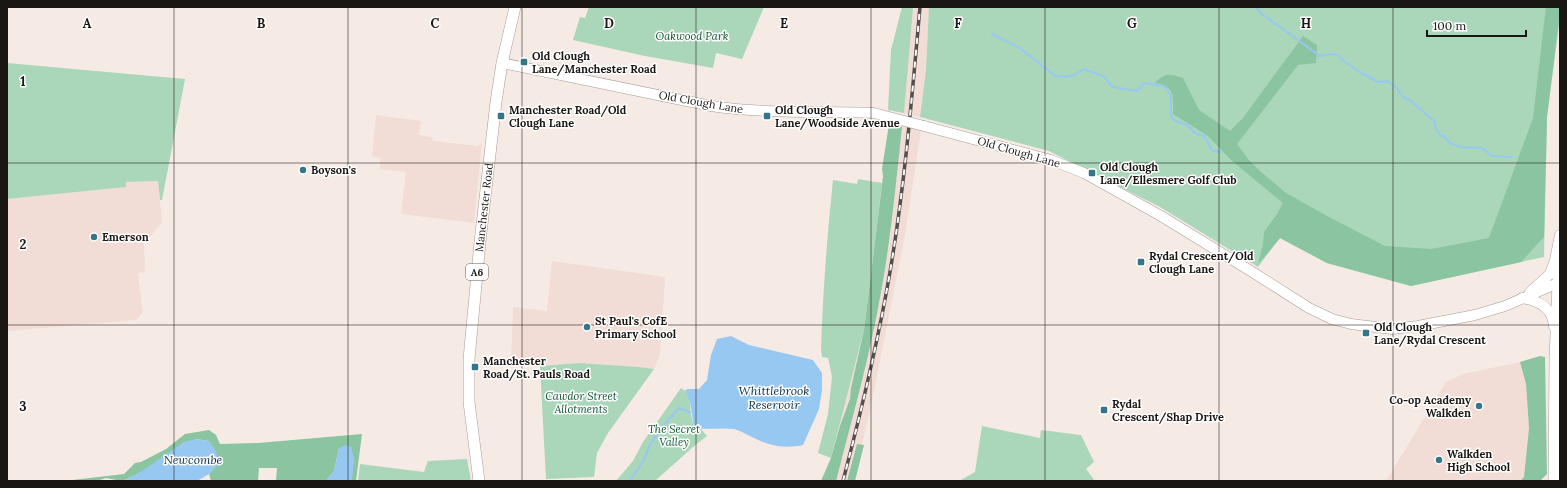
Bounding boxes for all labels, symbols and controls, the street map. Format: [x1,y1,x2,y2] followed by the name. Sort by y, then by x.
[1427,12,1526,38] scale bar
[83,15,92,32] text: A
[257,15,266,32] text: B
[431,15,440,32] text: C
[604,15,614,32] text: D
[780,15,788,32] text: E
[954,15,962,32] text: F
[1127,15,1137,32] text: G
[1301,15,1311,32] text: H
[1433,18,1466,33] text: 100 m
[656,29,729,43] park label: Oakwood Park
[532,49,657,77] place label: Old Clough Lane/Manchester Road
[519,57,529,67] marker: Old Clough Lane/Manchester Road
[20,73,26,90] text: 1
[658,88,744,116] street label: Old Clough Lane
[509,103,627,130] place label: Manchester Road/Old Clough Lane
[775,103,900,131] place label: Old Clough Lane/Woodside Avenue
[496,111,506,121] marker: Manchester Road/Old Clough Lane
[762,111,772,121] marker: Old Clough Lane/Woodside Avenue
[976,133,1062,171] street label: Old Clough Lane
[1100,160,1237,188] place label: Old Clough Lane/Ellesmere Golf Club
[472,162,496,252] street label: Manchester Road
[311,163,356,177] place label: Boyson's
[298,165,308,175] marker: Boyson's
[1087,168,1097,178] marker: Old Clough Lane/Ellesmere Golf Club
[102,230,149,244] place label: Emerson
[89,232,99,242] marker: Emerson
[20,236,27,253] text: 2
[1149,249,1254,276] place label: Rydal Crescent/Old Clough Lane
[1136,257,1146,267] marker: Rydal Crescent/Old Clough Lane
[466,264,488,280] road number: A6
[595,314,677,341] place label: St Paul's CofE Primary School
[1374,320,1486,348] place label: Old Clough Lane/Rydal Crescent
[582,322,592,332] marker: St Paul's CofE Primary School
[1361,328,1371,338] marker: Old Clough Lane/Rydal Crescent
[483,354,590,382] place label: Manchester Road/St. Pauls Road
[470,362,480,372] marker: Manchester Road/St. Pauls Road
[738,383,810,412] water label: Whittlebrook Reservoir
[545,389,617,416] park label: Cawdor Street Allotments
[1389,393,1472,420] place label: Co-op Academy Walkden
[1112,397,1224,425] place label: Rydal Crescent/Shap Drive
[19,398,27,415] text: 3
[1474,401,1484,411] marker: Co-op Academy Walkden
[1099,405,1109,415] marker: Rydal Crescent/Shap Drive
[648,422,700,449] park label: The Secret Valley
[1447,447,1511,474] place label: Walkden High School
[164,452,223,467] water label: Newcombe
[1434,455,1444,465] marker: Walkden High School

